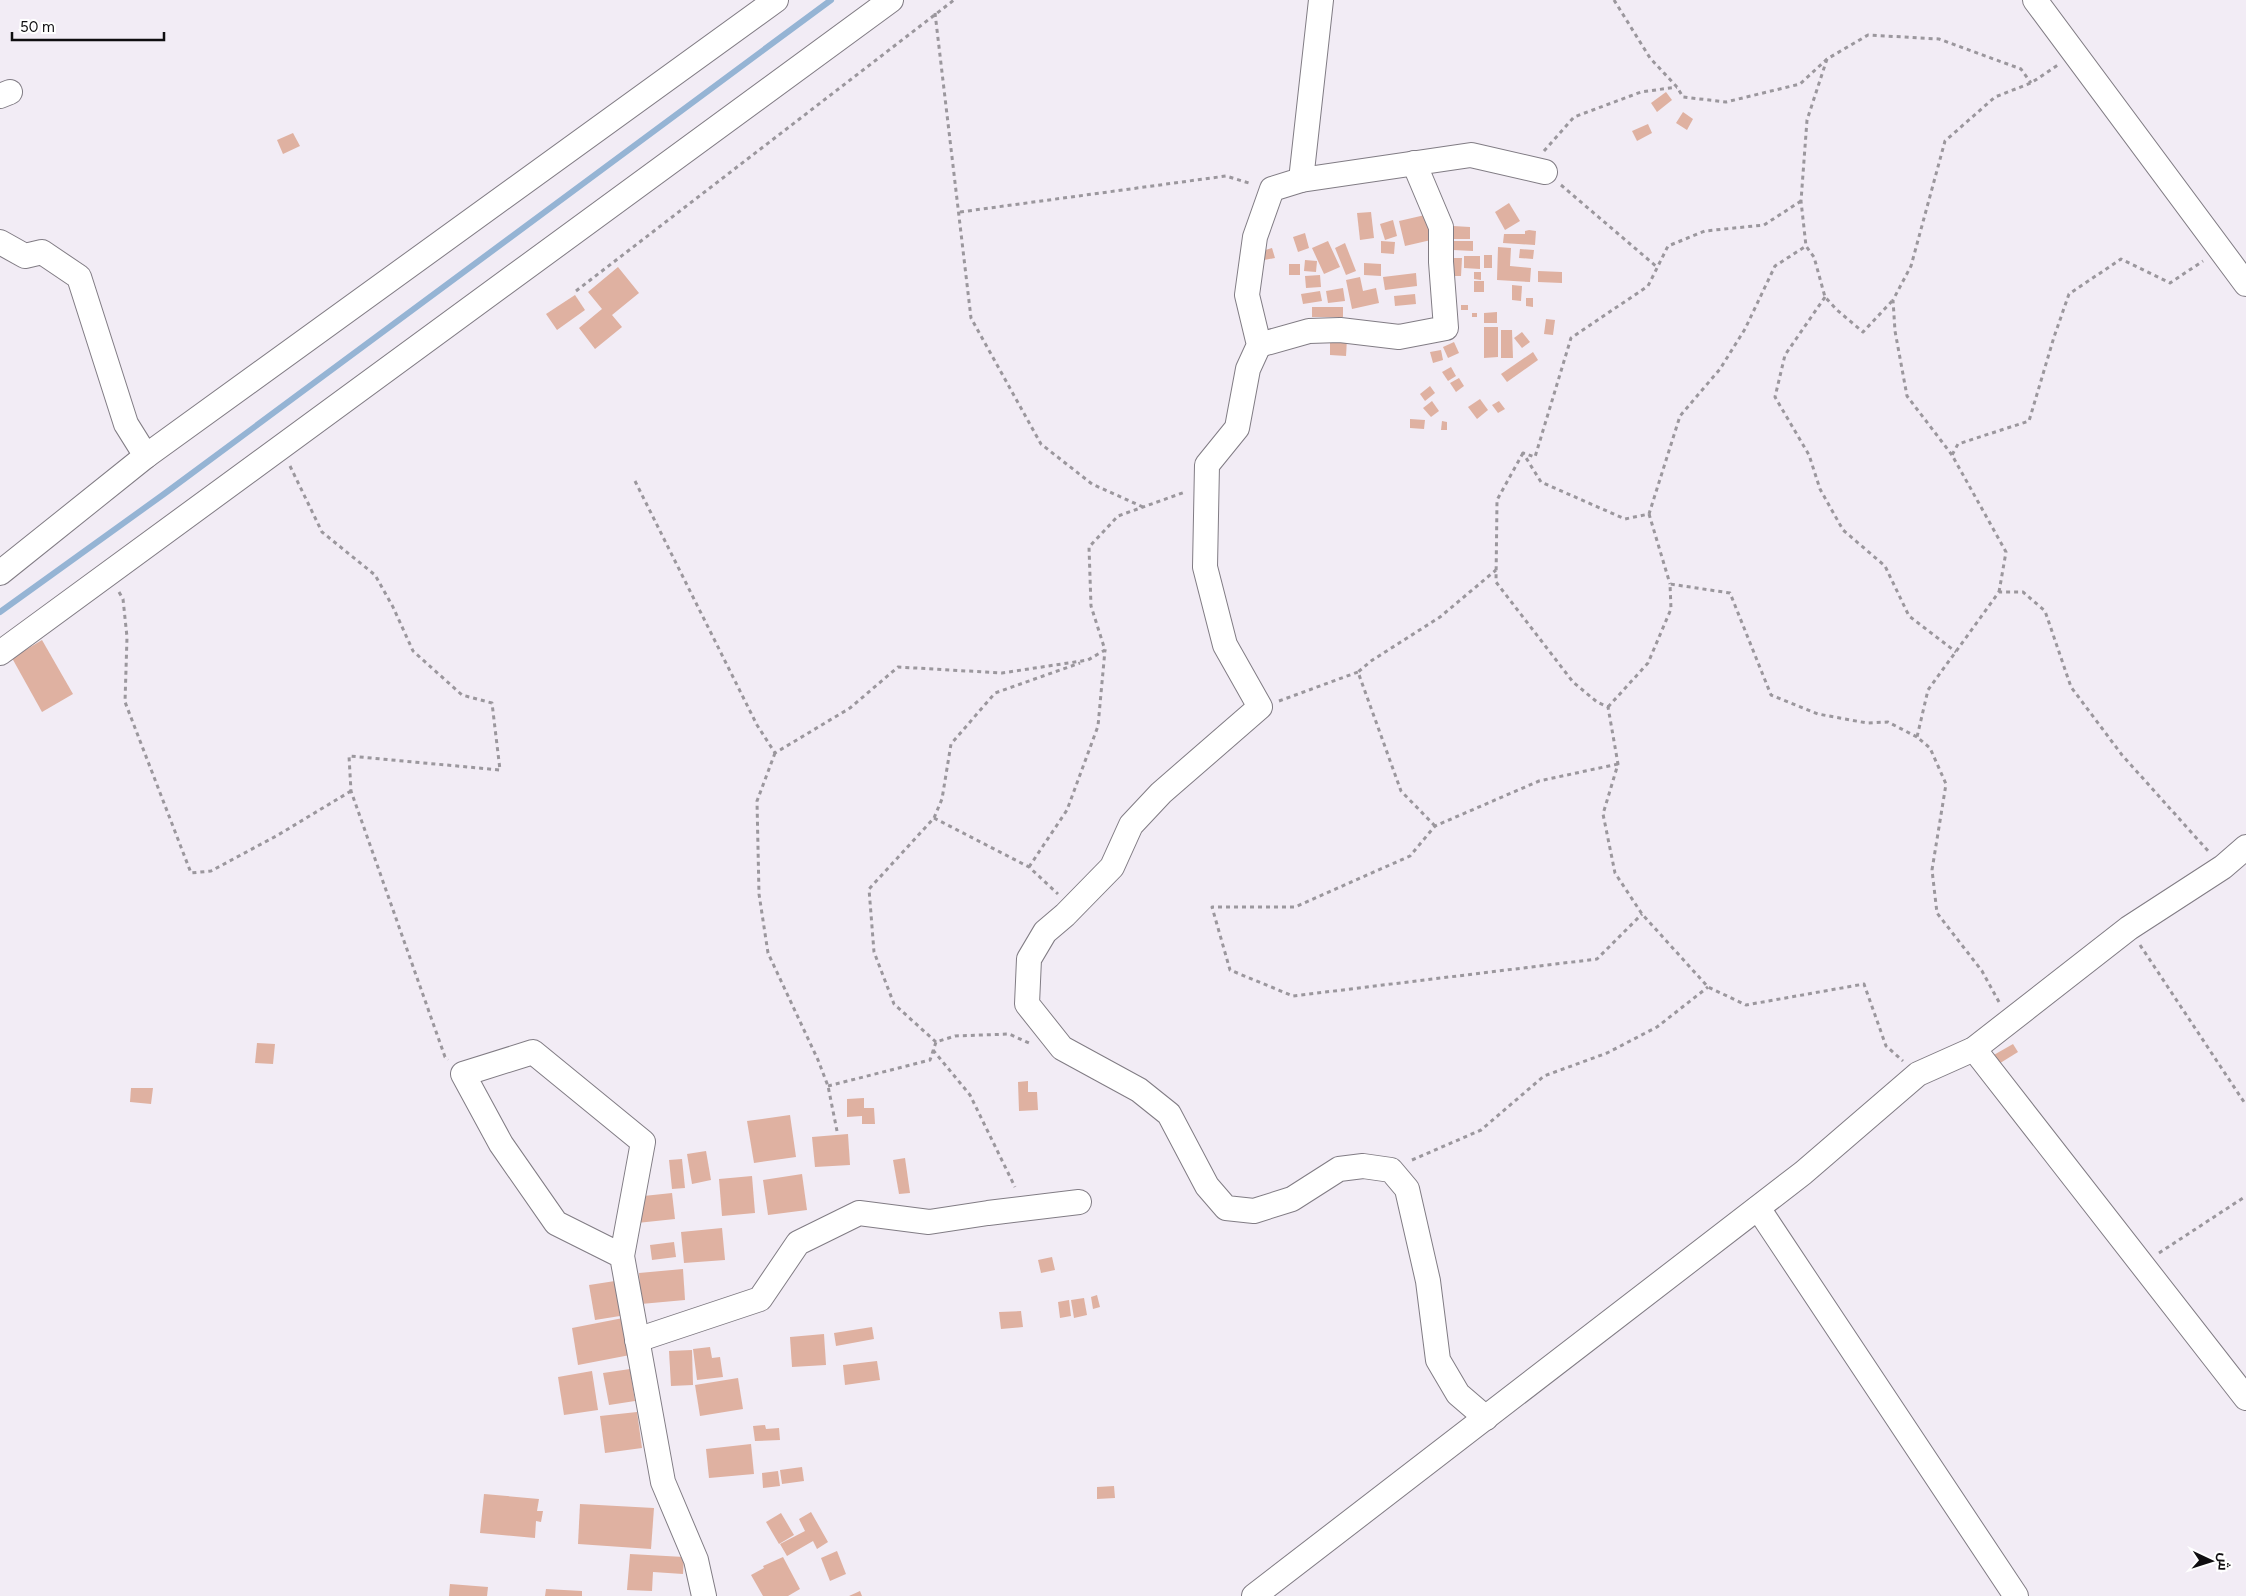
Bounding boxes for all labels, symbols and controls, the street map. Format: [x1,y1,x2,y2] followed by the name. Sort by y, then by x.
[12,10,165,42] scale bar
[20,18,55,36] text: 50 m
[2186,1536,2236,1586] north arrow
[2214,1552,2233,1571] text: ش

